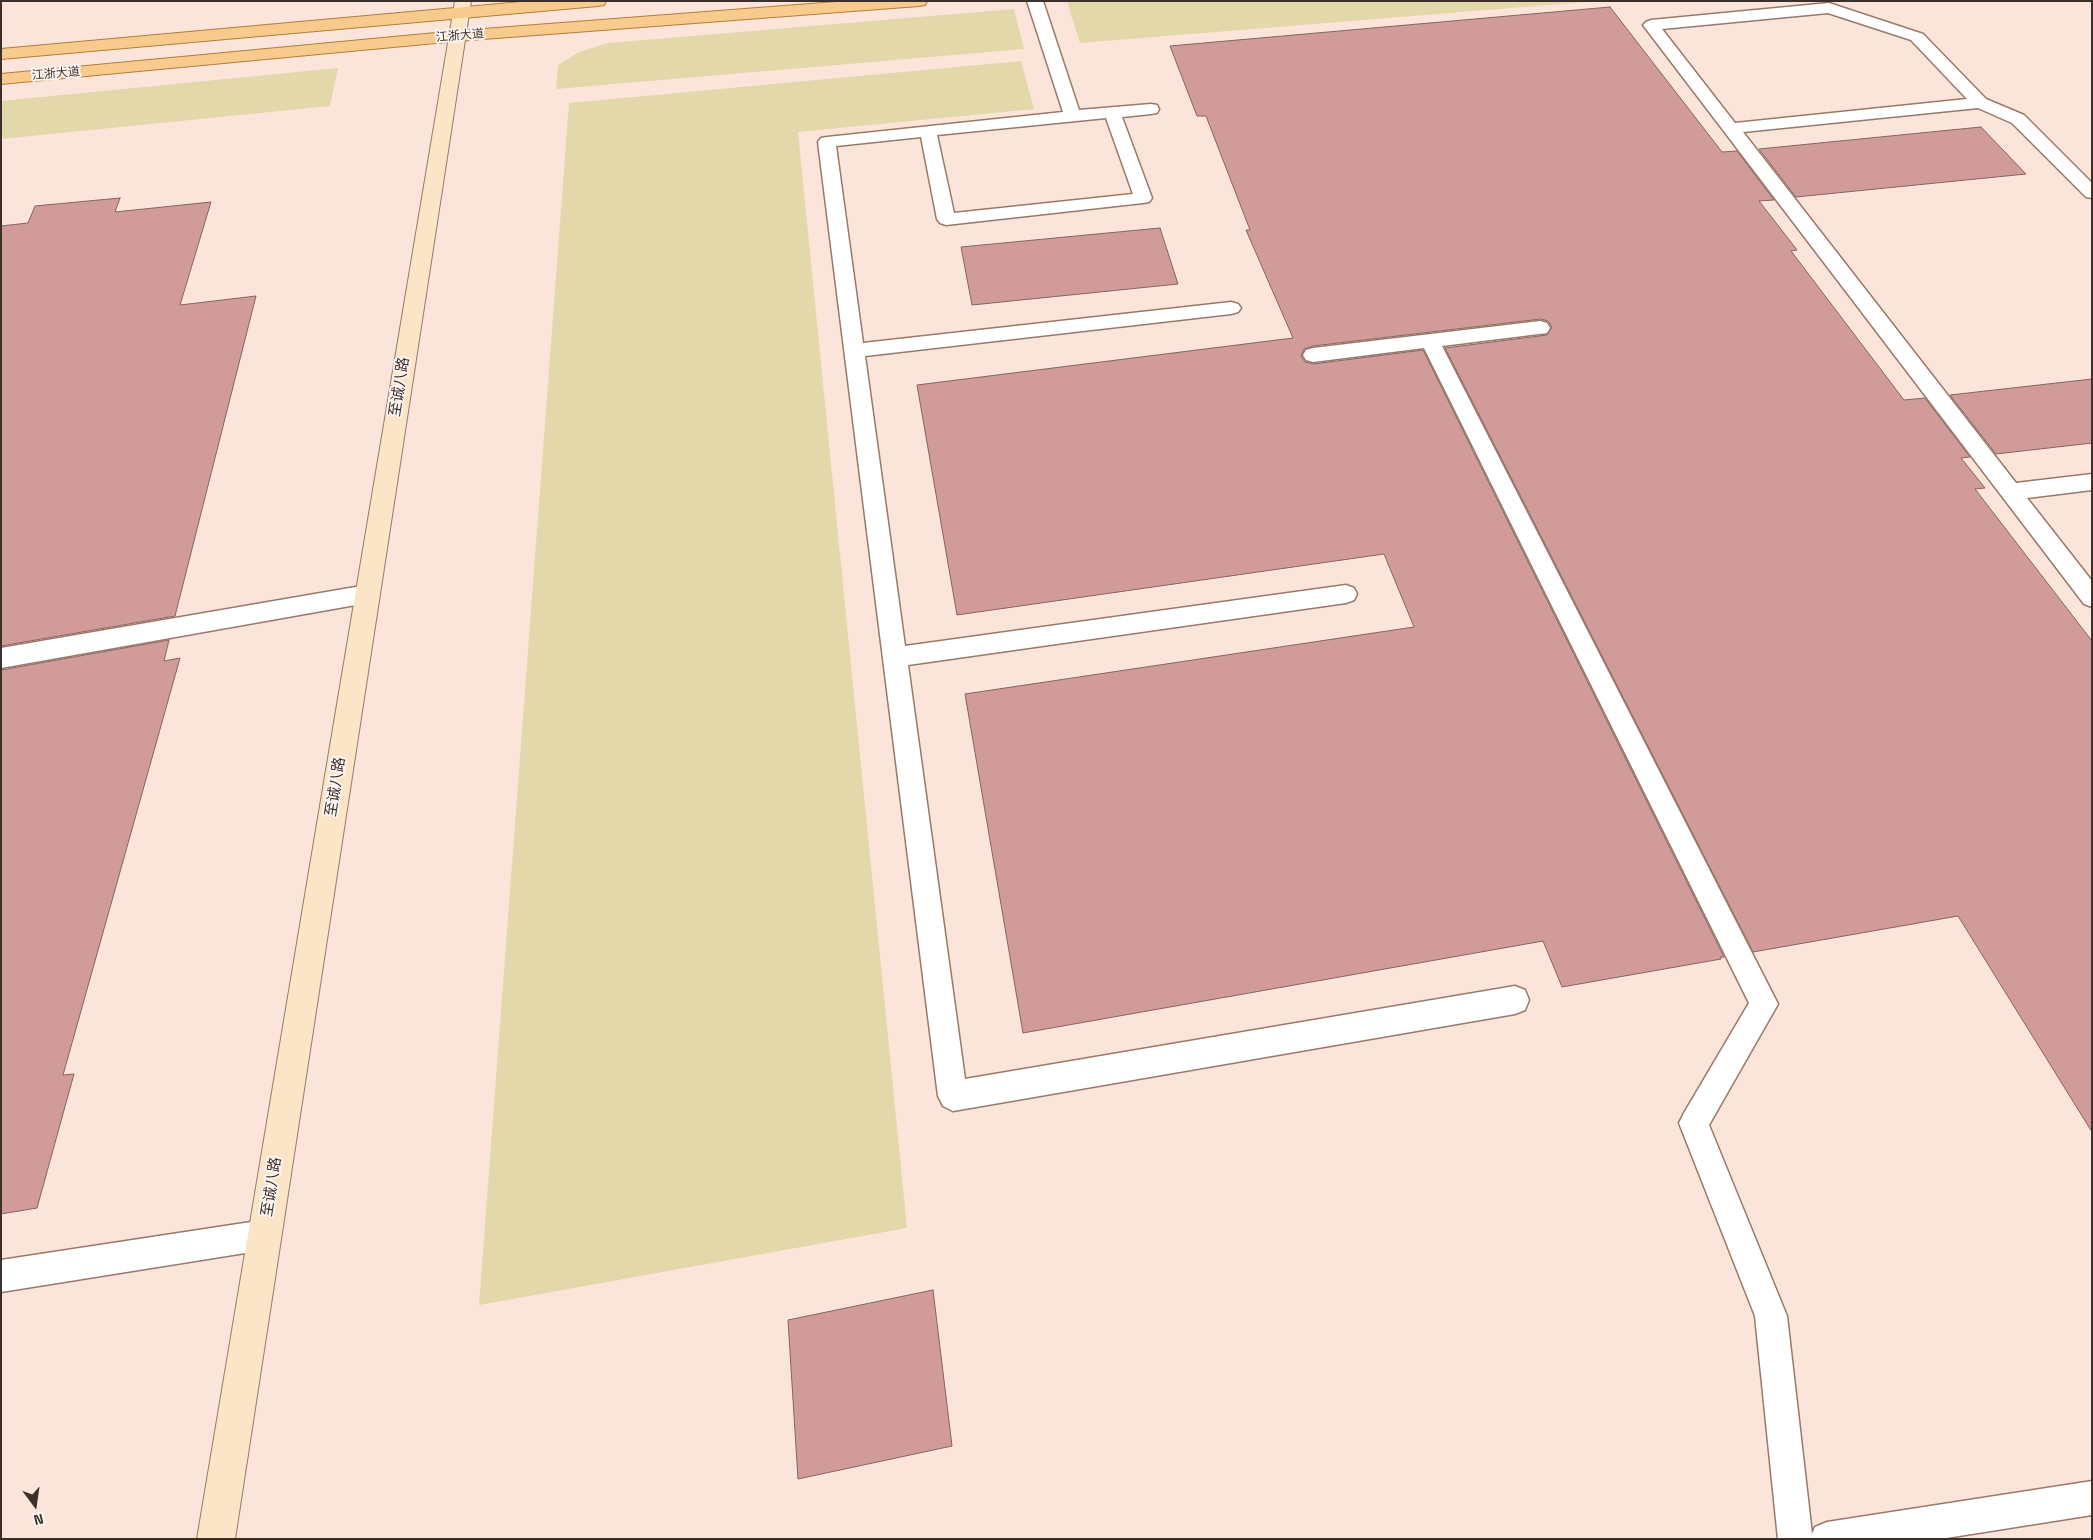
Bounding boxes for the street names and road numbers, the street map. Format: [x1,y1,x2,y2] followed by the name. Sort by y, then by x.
[435,27,485,45] street label: 江浙大道
[31,65,81,83] street label: 江浙大道
[386,356,414,418] street label: 至诚八路
[322,756,350,818] street label: 至诚八路
[258,1156,286,1218] street label: 至诚八路

